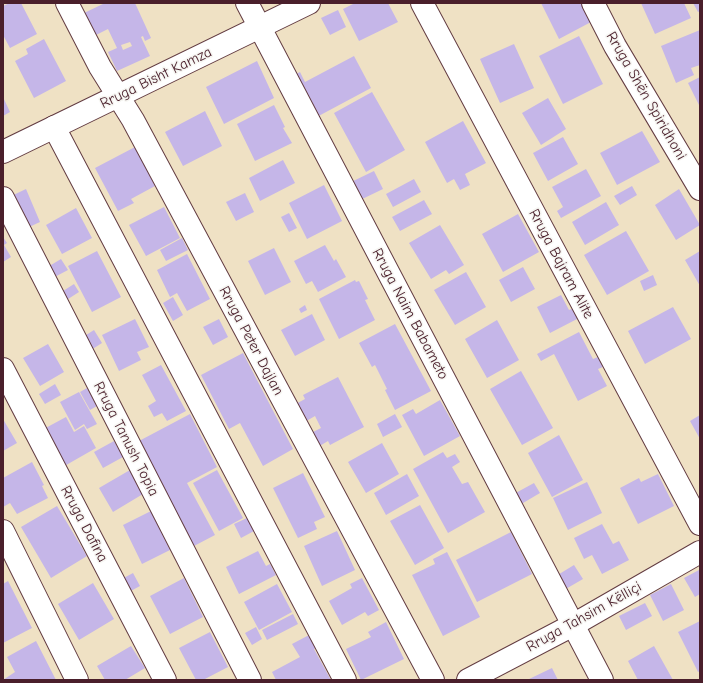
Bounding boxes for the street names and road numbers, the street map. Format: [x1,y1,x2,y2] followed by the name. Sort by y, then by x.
[602,29,690,163] street label: Rruga Shën Spiridhoni
[97,43,215,113] street label: Rruga Bisht Kamza
[525,206,597,322] street label: Rruga Bajram Alite
[368,245,452,383] street label: Rruga Naim Babameto
[215,283,287,399] street label: Rruga Peter Dajlan
[89,379,163,499] street label: Rruga Tanush Topia
[56,483,112,565] street label: Rruga Dafina
[523,578,645,656] street label: Rruga Tahsim Këlliçi

